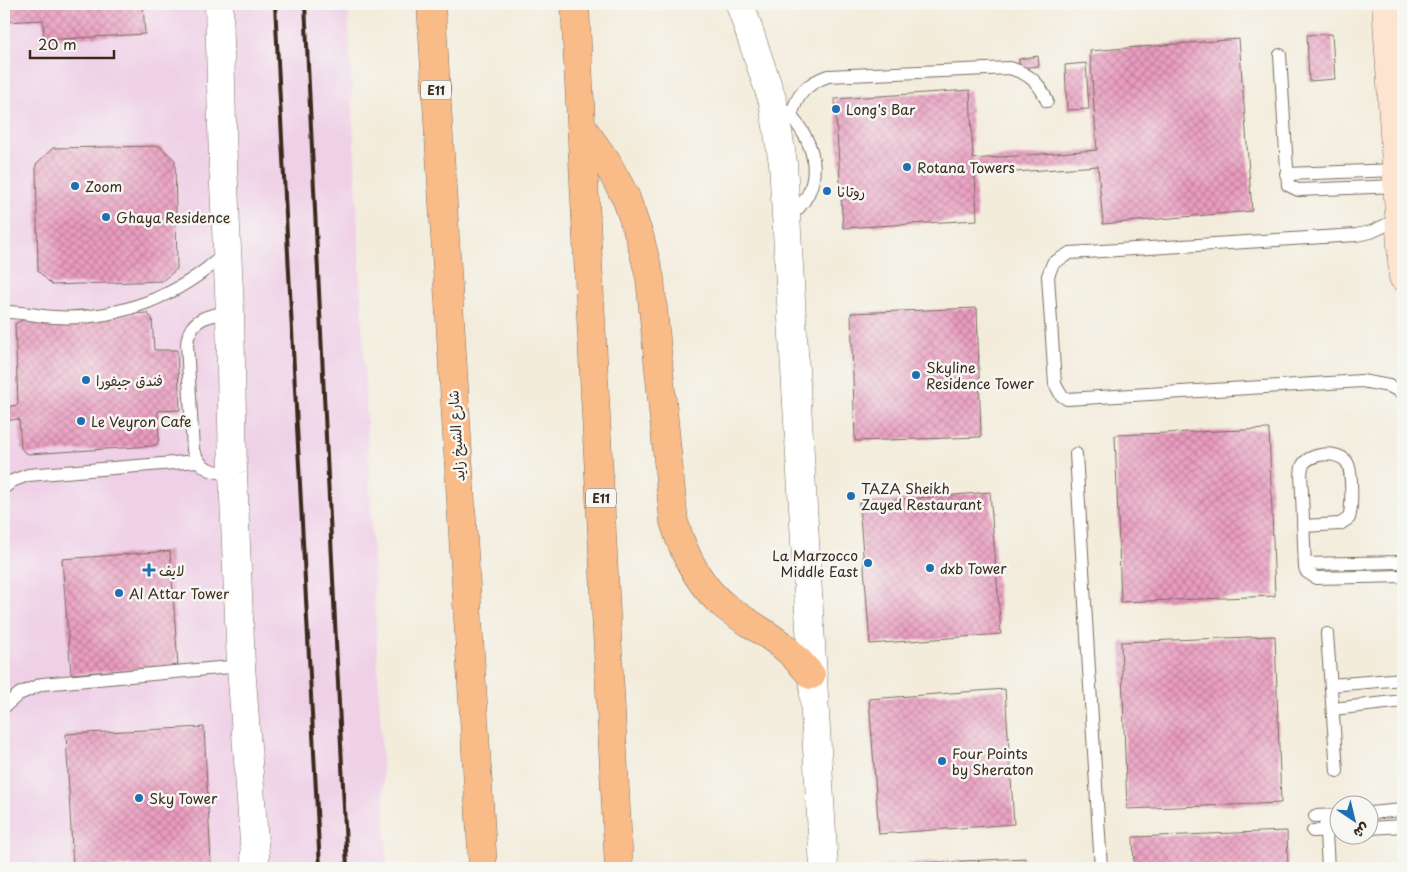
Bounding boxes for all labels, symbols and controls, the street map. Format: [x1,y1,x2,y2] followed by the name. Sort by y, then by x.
[30,28,114,60] scale bar
[38,32,77,55] text: 20 m
[421,80,451,100] road number: E11
[846,99,916,120] place label: Long's Bar
[830,103,842,115] marker: Long's Bar
[917,157,1015,178] place label: Rotana Towers
[901,161,913,173] marker: Rotana Towers
[85,176,122,197] place label: Zoom
[69,180,81,192] marker: Zoom
[837,181,865,202] place label: روتانا
[821,185,833,197] marker: روتانا
[116,207,231,228] place label: Ghaya Residence
[100,211,112,223] marker: Ghaya Residence
[926,357,1034,394] place label: Skyline Residence Tower
[910,369,922,381] marker: Skyline Residence Tower
[96,370,163,391] place label: فندق جيفورا
[80,374,92,386] marker: فندق جيفورا
[442,390,470,482] street label: شارع الشيخ زايد
[91,411,192,432] place label: Le Veyron Cafe
[75,415,87,427] marker: Le Veyron Cafe
[861,478,982,515] place label: TAZA Sheikh Zayed Restaurant
[586,488,616,508] road number: E11
[845,490,857,502] marker: TAZA Sheikh Zayed Restaurant
[772,545,858,582] place label: La Marzocco Middle East
[862,557,874,569] marker: La Marzocco Middle East
[940,558,1007,579] place label: dxb Tower
[159,560,184,581] place label: لايف
[924,562,936,574] marker: dxb Tower
[143,564,155,576] marker: لايف
[129,583,229,604] place label: Al Attar Tower
[113,587,125,599] marker: Al Attar Tower
[952,743,1034,780] place label: Four Points by Sheraton
[936,755,948,767] marker: Four Points by Sheraton
[149,788,218,809] place label: Sky Tower
[133,792,145,804] marker: Sky Tower
[1330,794,1380,844] north arrow
[1349,818,1374,844] text: ش

